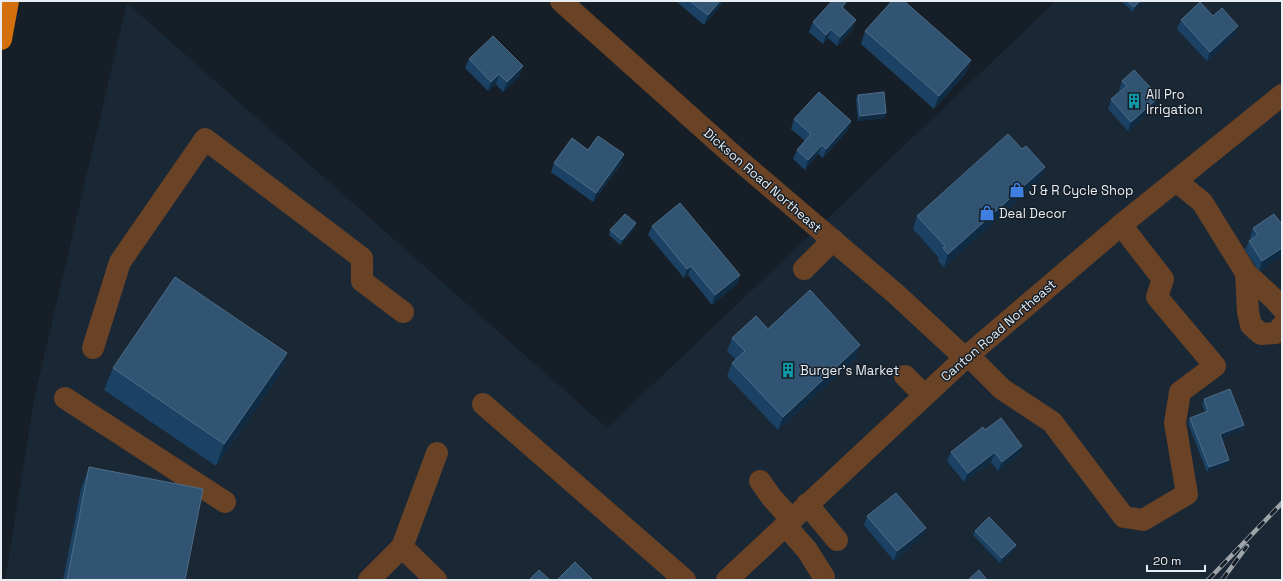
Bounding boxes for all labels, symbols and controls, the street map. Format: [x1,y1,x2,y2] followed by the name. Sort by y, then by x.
[1146,86,1203,118] place label: All Pro Irrigation
[1125,92,1143,110] building icon: All Pro Irrigation
[700,124,825,236] street label: Dickson Road Northeast
[1008,181,1026,199] shop icon: J & R Cycle Shop
[1029,182,1133,199] place label: J & R Cycle Shop
[978,204,996,222] shop icon: Deal Decor
[999,205,1066,222] place label: Deal Decor
[937,276,1059,385] street label: Canton Road Northeast
[779,361,797,379] building icon: Burger's Market
[800,362,899,379] place label: Burger's Market
[1147,547,1205,573] scale bar
[1153,553,1181,569] text: 20 m

